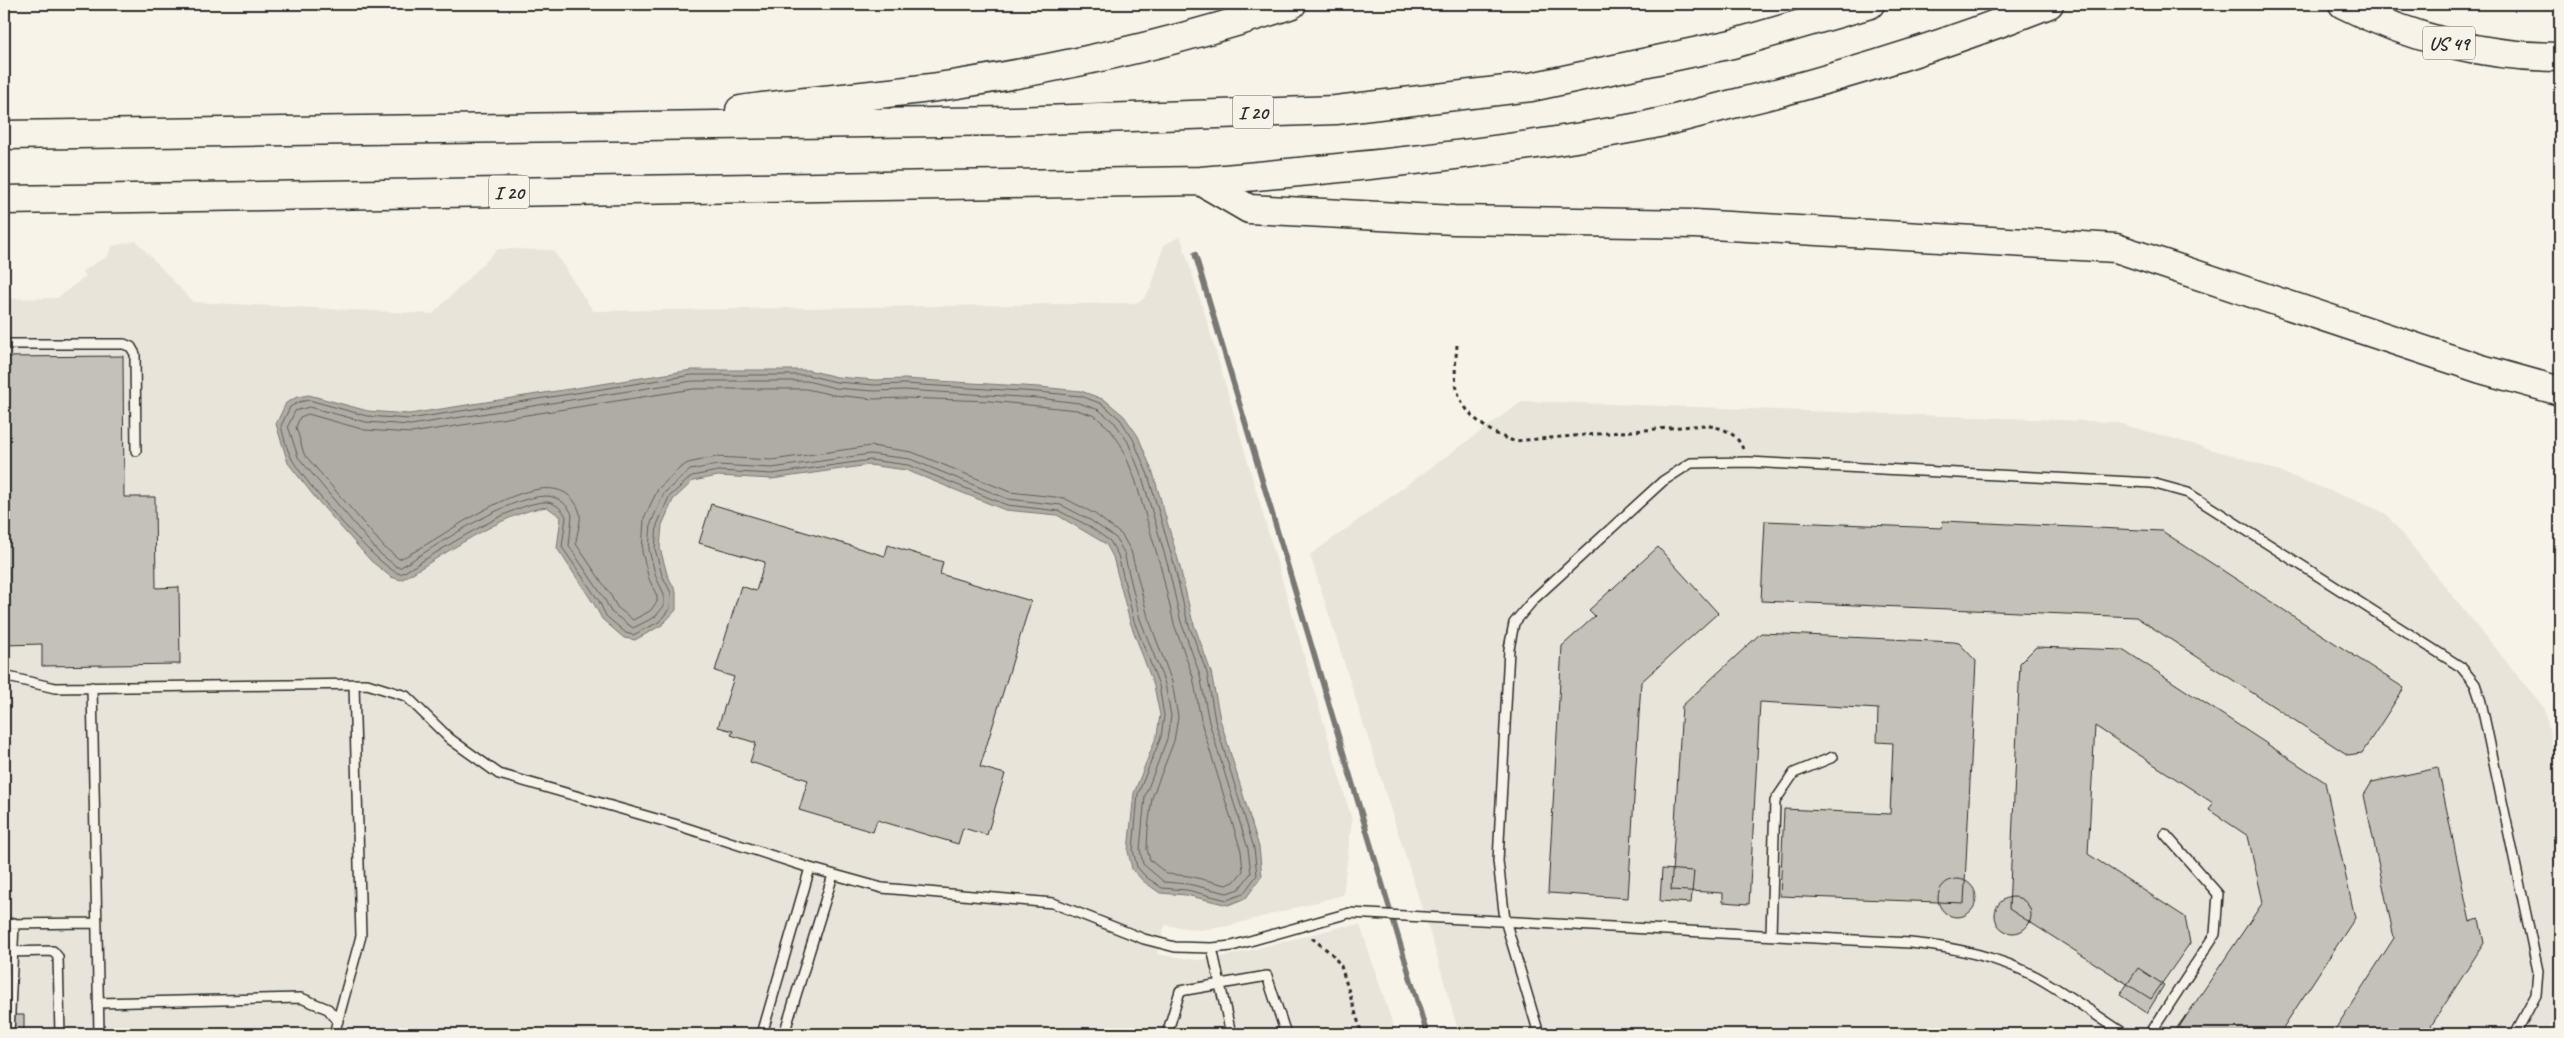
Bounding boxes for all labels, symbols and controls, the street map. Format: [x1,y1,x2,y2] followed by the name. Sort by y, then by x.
[2423,26,2475,59] road number: US 49
[1233,95,1273,128] road number: I 20
[489,176,529,208] road number: I 20

